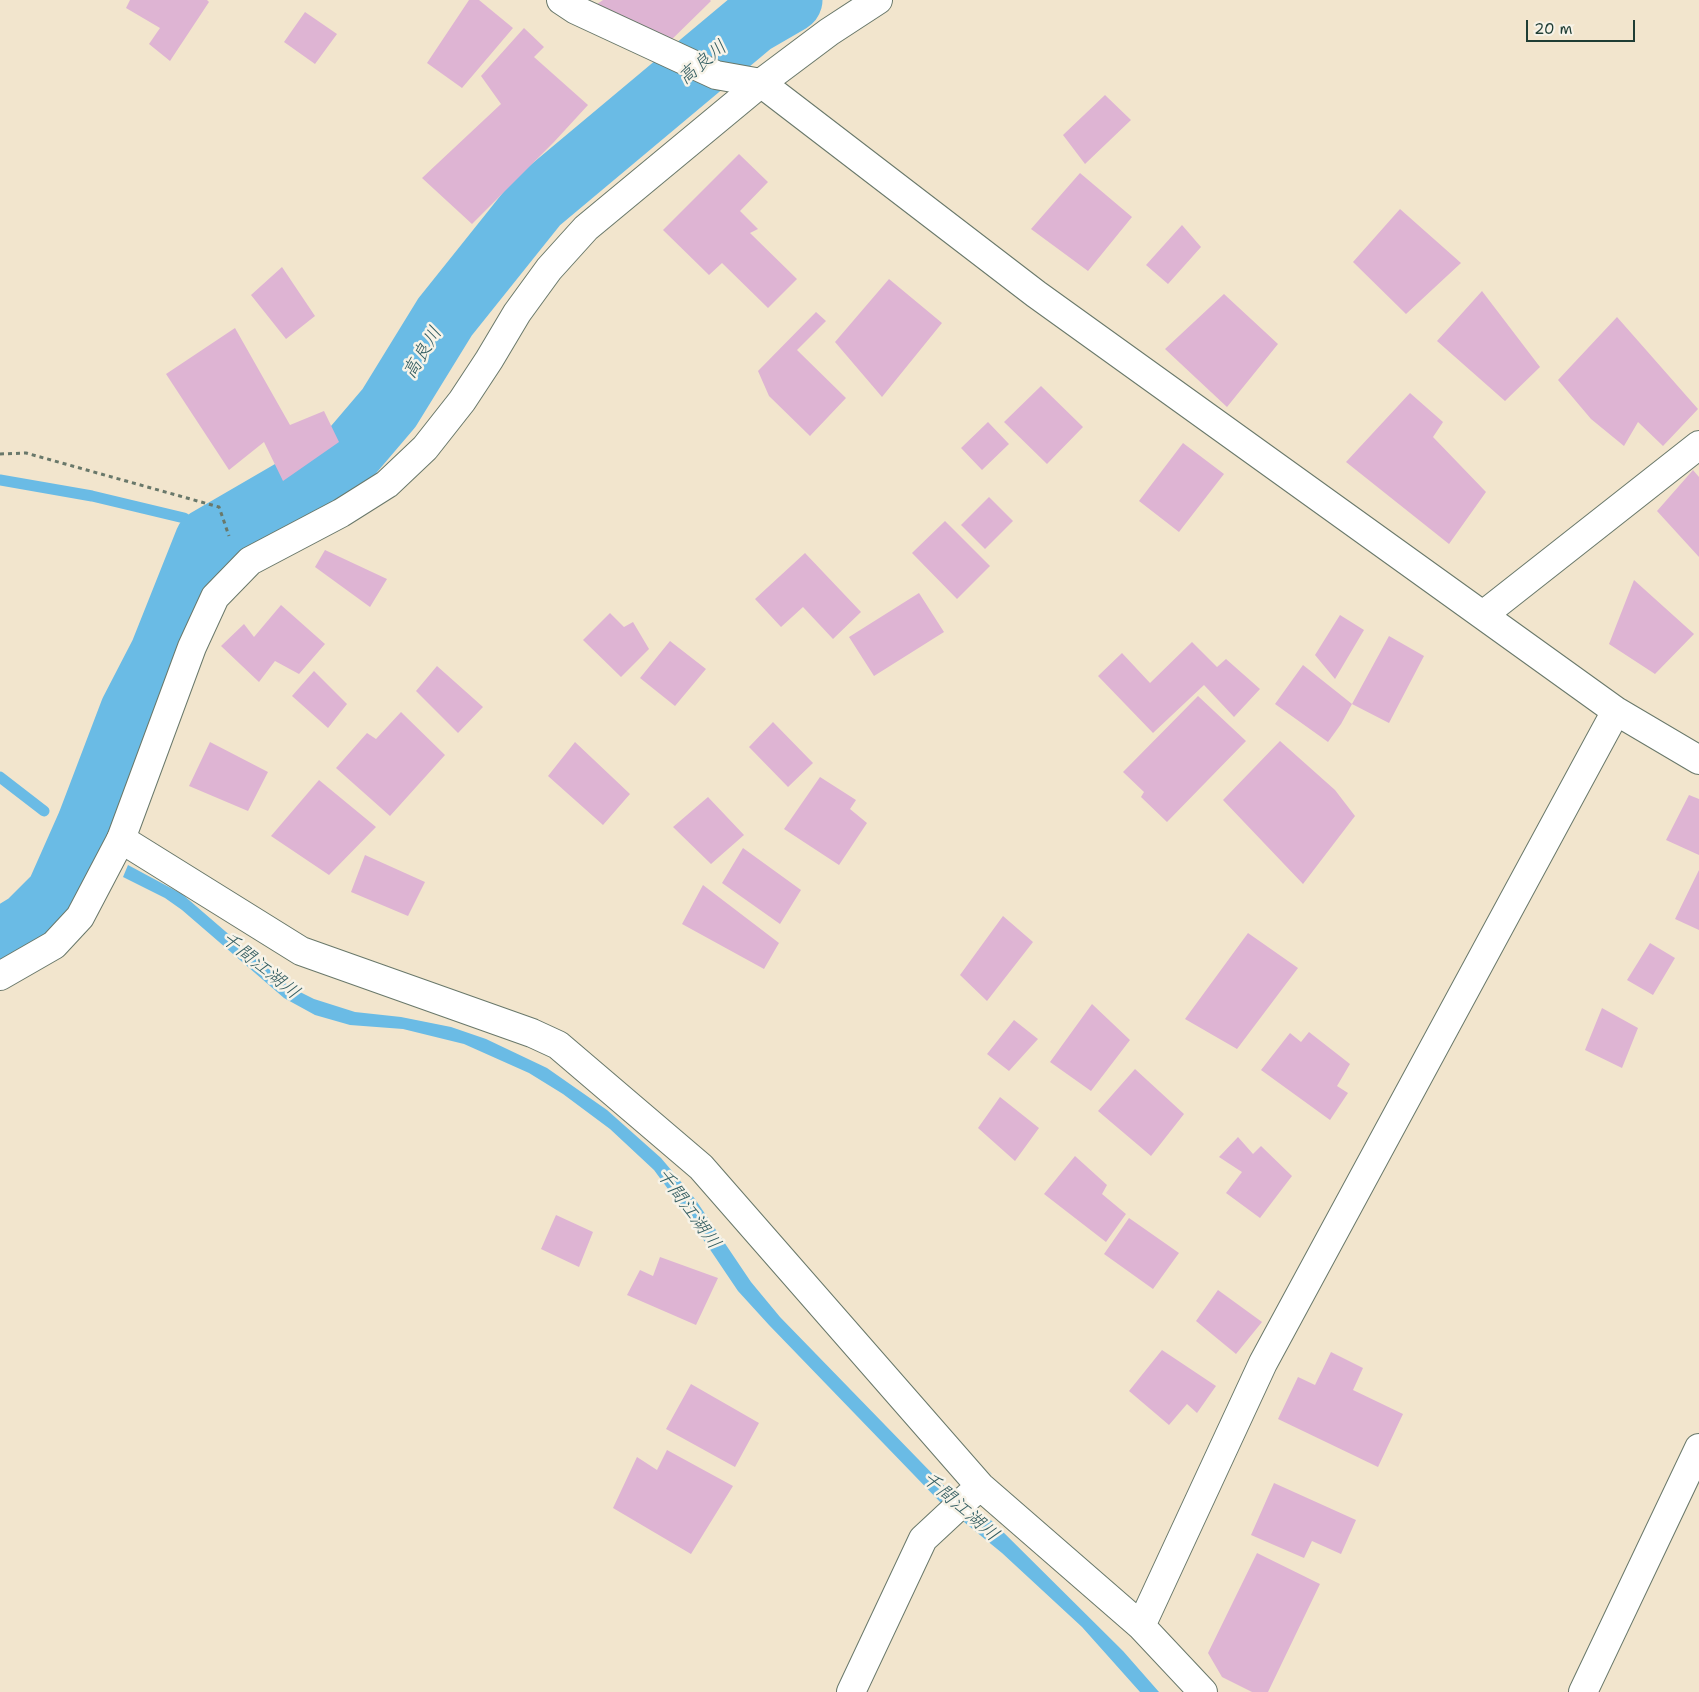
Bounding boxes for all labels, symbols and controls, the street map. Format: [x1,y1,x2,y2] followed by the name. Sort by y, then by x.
[1529,10,1638,42] scale bar
[1534,19,1573,39] text: 20 m
[674,36,732,90] water label: 高良川
[399,323,447,383] water label: 高良川
[216,927,304,1005] water label: 千間江湖川
[651,1164,725,1254] water label: 千間江湖川
[917,1467,1003,1547] water label: 千間江湖川

